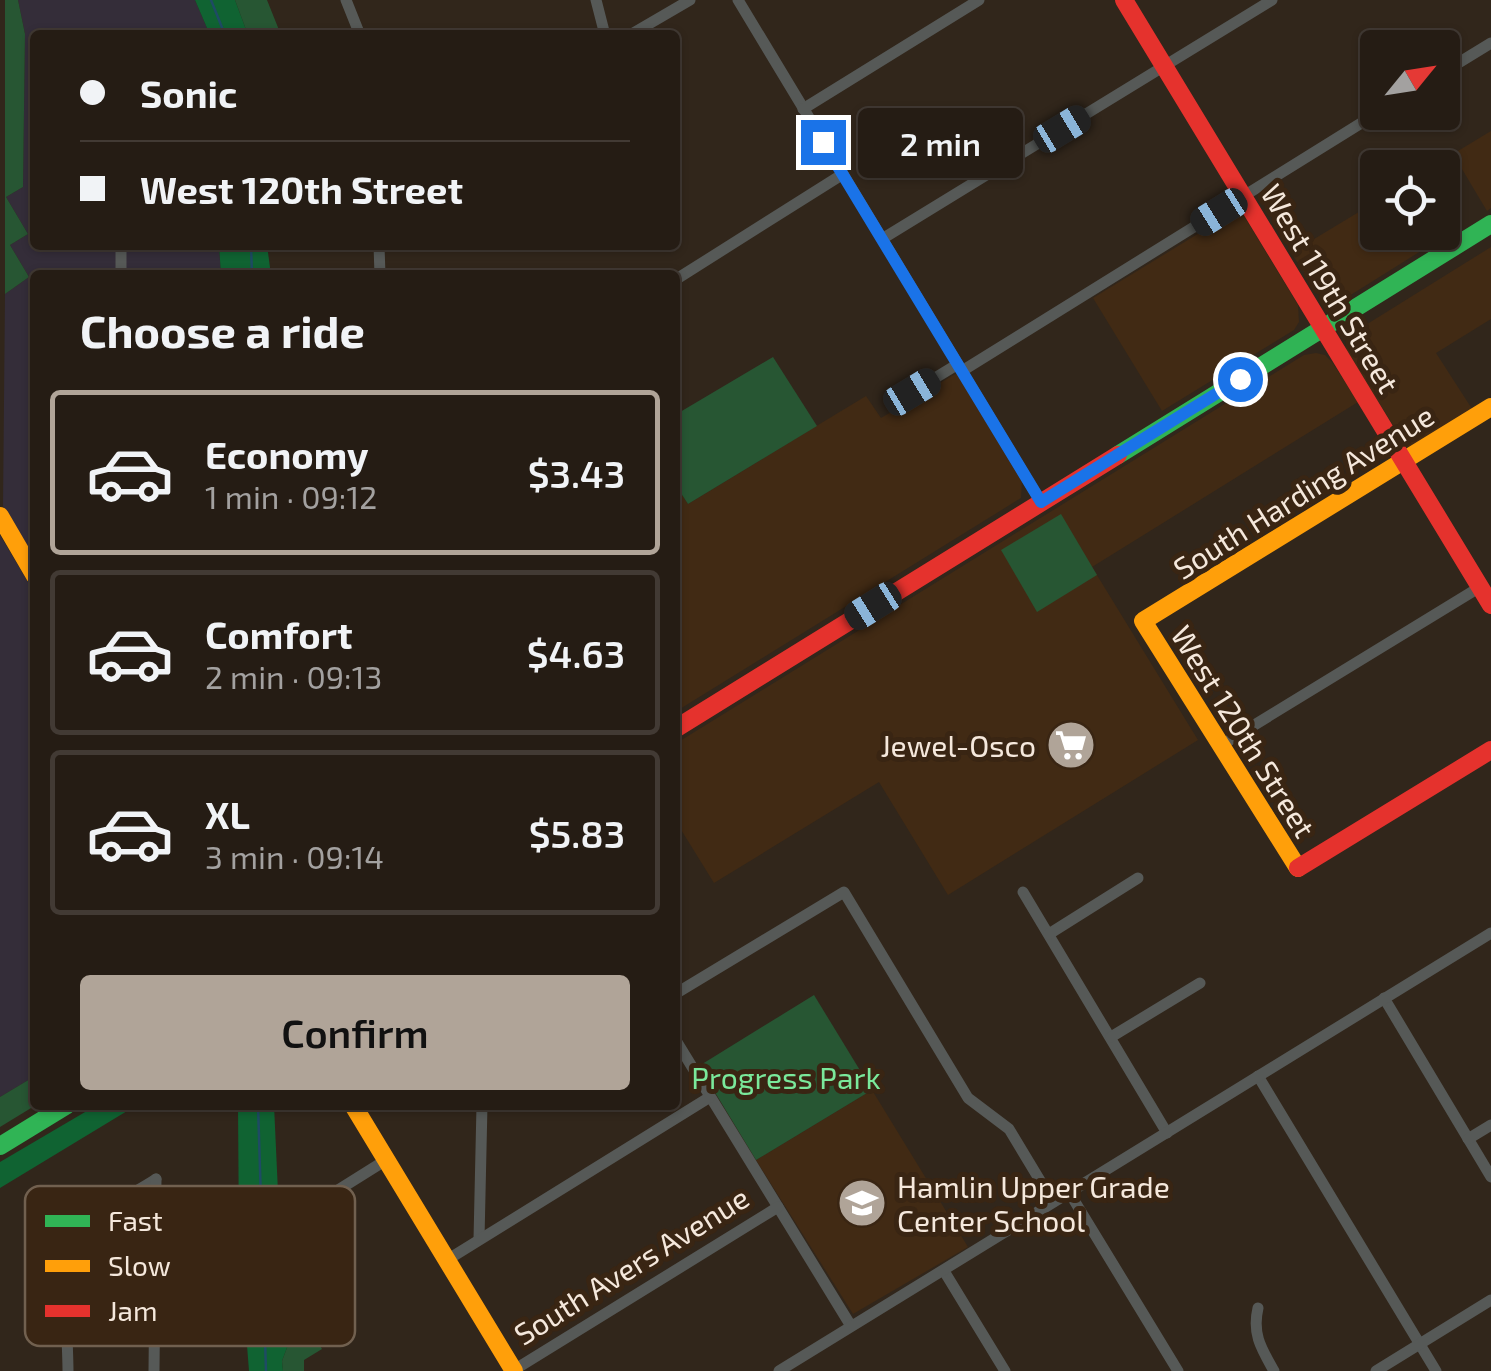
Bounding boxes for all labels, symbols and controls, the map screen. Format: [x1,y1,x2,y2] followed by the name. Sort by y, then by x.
[1360,30,1460,130] north arrow
[1360,30,1460,250] map controls
[140,70,237,116] text: Sonic
[1029,101,1095,157] car
[858,107,1023,177] callout: 2 min
[801,120,846,165] route end
[900,124,981,162] text: 2 min
[1360,150,1460,250] button: locate
[140,166,463,212] text: West 120th Street
[1254,177,1408,399] street label: West 119th Street
[1186,183,1252,241] car
[80,303,365,357] text: Choose a ride
[1218,357,1263,402] route start
[879,364,945,420] car
[1166,396,1440,586] street label: South Harding Avenue
[85,428,175,518] icon: car
[205,431,369,477] text: Economy
[528,450,625,496] text: $3.43
[205,477,377,515] text: 1 min · 09:12
[840,577,906,635] car
[85,608,175,698] icon: car
[205,611,353,657] text: Comfort
[1164,618,1324,844] street label: West 120th Street
[527,630,625,676] text: $4.63
[205,657,382,695] text: 2 min · 09:13
[1045,719,1097,771] supermarket icon: Jewel-Osco
[880,727,1036,763] place label: Jewel-Osco
[85,788,175,878] icon: car
[205,791,250,837] text: XL
[529,810,625,856] text: $5.83
[205,837,384,875] text: 3 min · 09:14
[80,975,630,1090] button: Confirm
[691,1059,881,1095] park label: Progress Park
[897,1168,1170,1238] place label: Hamlin Upper Grade Center School
[836,1177,888,1229] school or university icon: Hamlin Upper Grade Center School
[507,1178,755,1352] street label: South Avers Avenue
[25,1186,355,1346] legend
[108,1203,163,1237] text: Fast
[108,1248,171,1282] text: Slow
[108,1293,157,1327] text: Jam

